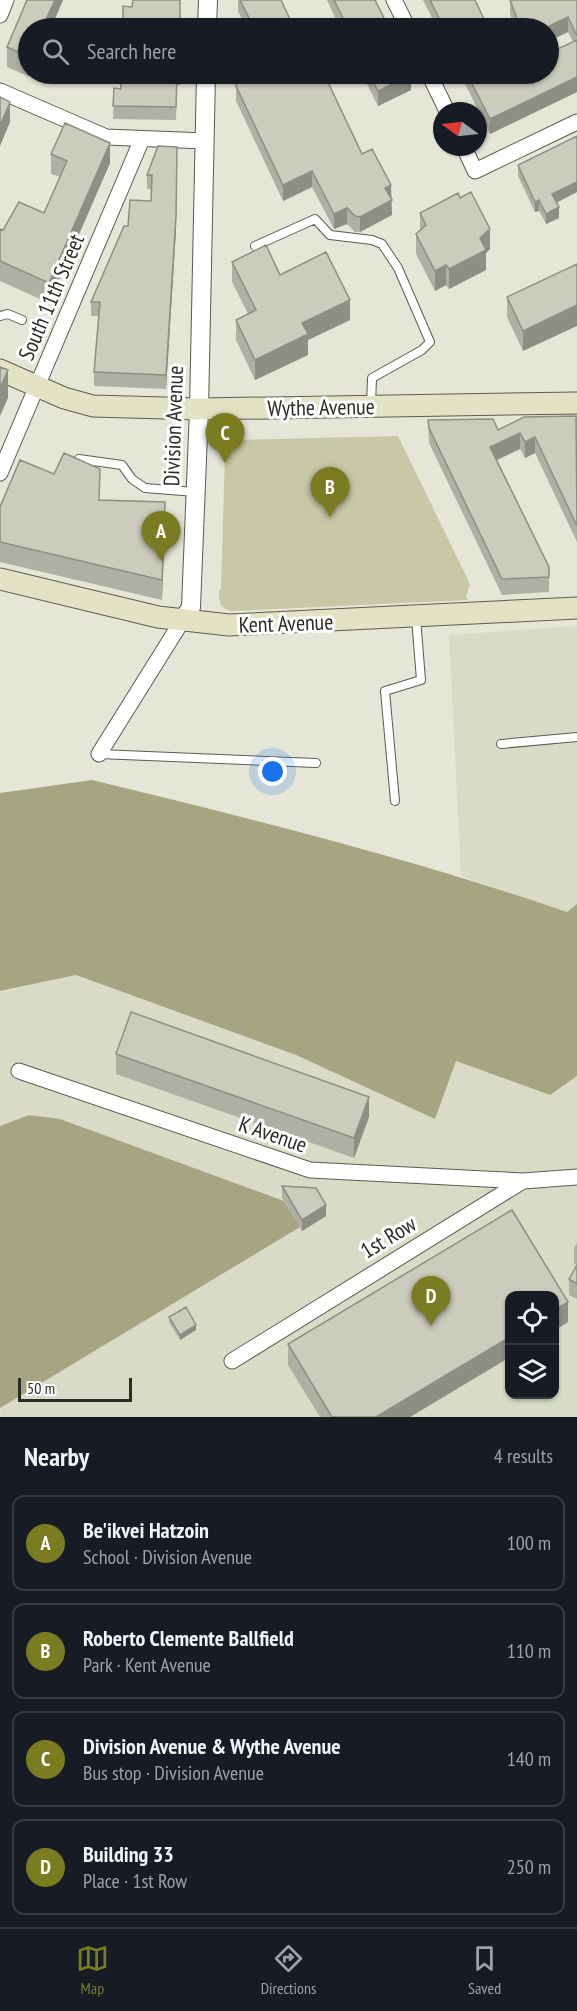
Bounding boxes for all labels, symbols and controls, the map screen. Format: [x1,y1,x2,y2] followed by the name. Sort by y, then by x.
[18,18,559,84] search box
[39,35,72,68] icon: search
[87,37,176,65] text: Search here
[433,102,487,156] north arrow
[12,230,90,364] street label: South 11th Street
[157,365,189,487] street label: Division Avenue
[267,392,375,422] street label: Wythe Avenue
[206,414,244,463] pin: C
[310,468,350,517] pin: B
[142,512,180,561] pin: A
[238,607,334,639] street label: Kent Avenue
[258,757,287,786] your location
[235,1109,311,1159] street label: K Avenue
[355,1210,421,1264] street label: 1st Row
[412,1276,450,1326] pin: D
[505,1291,559,1399] map controls
[505,1291,559,1345] button: locate
[505,1345,559,1399] button: layers
[18,1375,132,1402] scale bar
[27,1378,55,1398] text: 50 m
[24,1440,89,1473] text: Nearby
[494,1443,553,1469] text: 4 results
[83,1516,209,1544] text: Be'ikvei Hatzoin
[40,1530,51,1556] text: A
[507,1530,551,1556] text: 100 m
[83,1544,252,1570] text: School · Division Avenue
[83,1624,294,1652] text: Roberto Clemente Ballfield
[41,1638,50,1664] text: B
[507,1638,551,1664] text: 110 m
[83,1652,211,1678] text: Park · Kent Avenue
[83,1732,341,1760] text: Division Avenue & Wythe Avenue
[41,1746,50,1772] text: C
[507,1746,551,1772] text: 140 m
[83,1760,264,1786] text: Bus stop · Division Avenue
[83,1840,174,1868] text: Building 33
[40,1854,51,1880] text: D
[507,1854,551,1880] text: 250 m
[83,1868,187,1894] text: Place · 1st Row
[76,1942,109,1998] tab: Map
[261,1942,316,1998] tab: Directions
[468,1942,501,1998] tab: Saved

